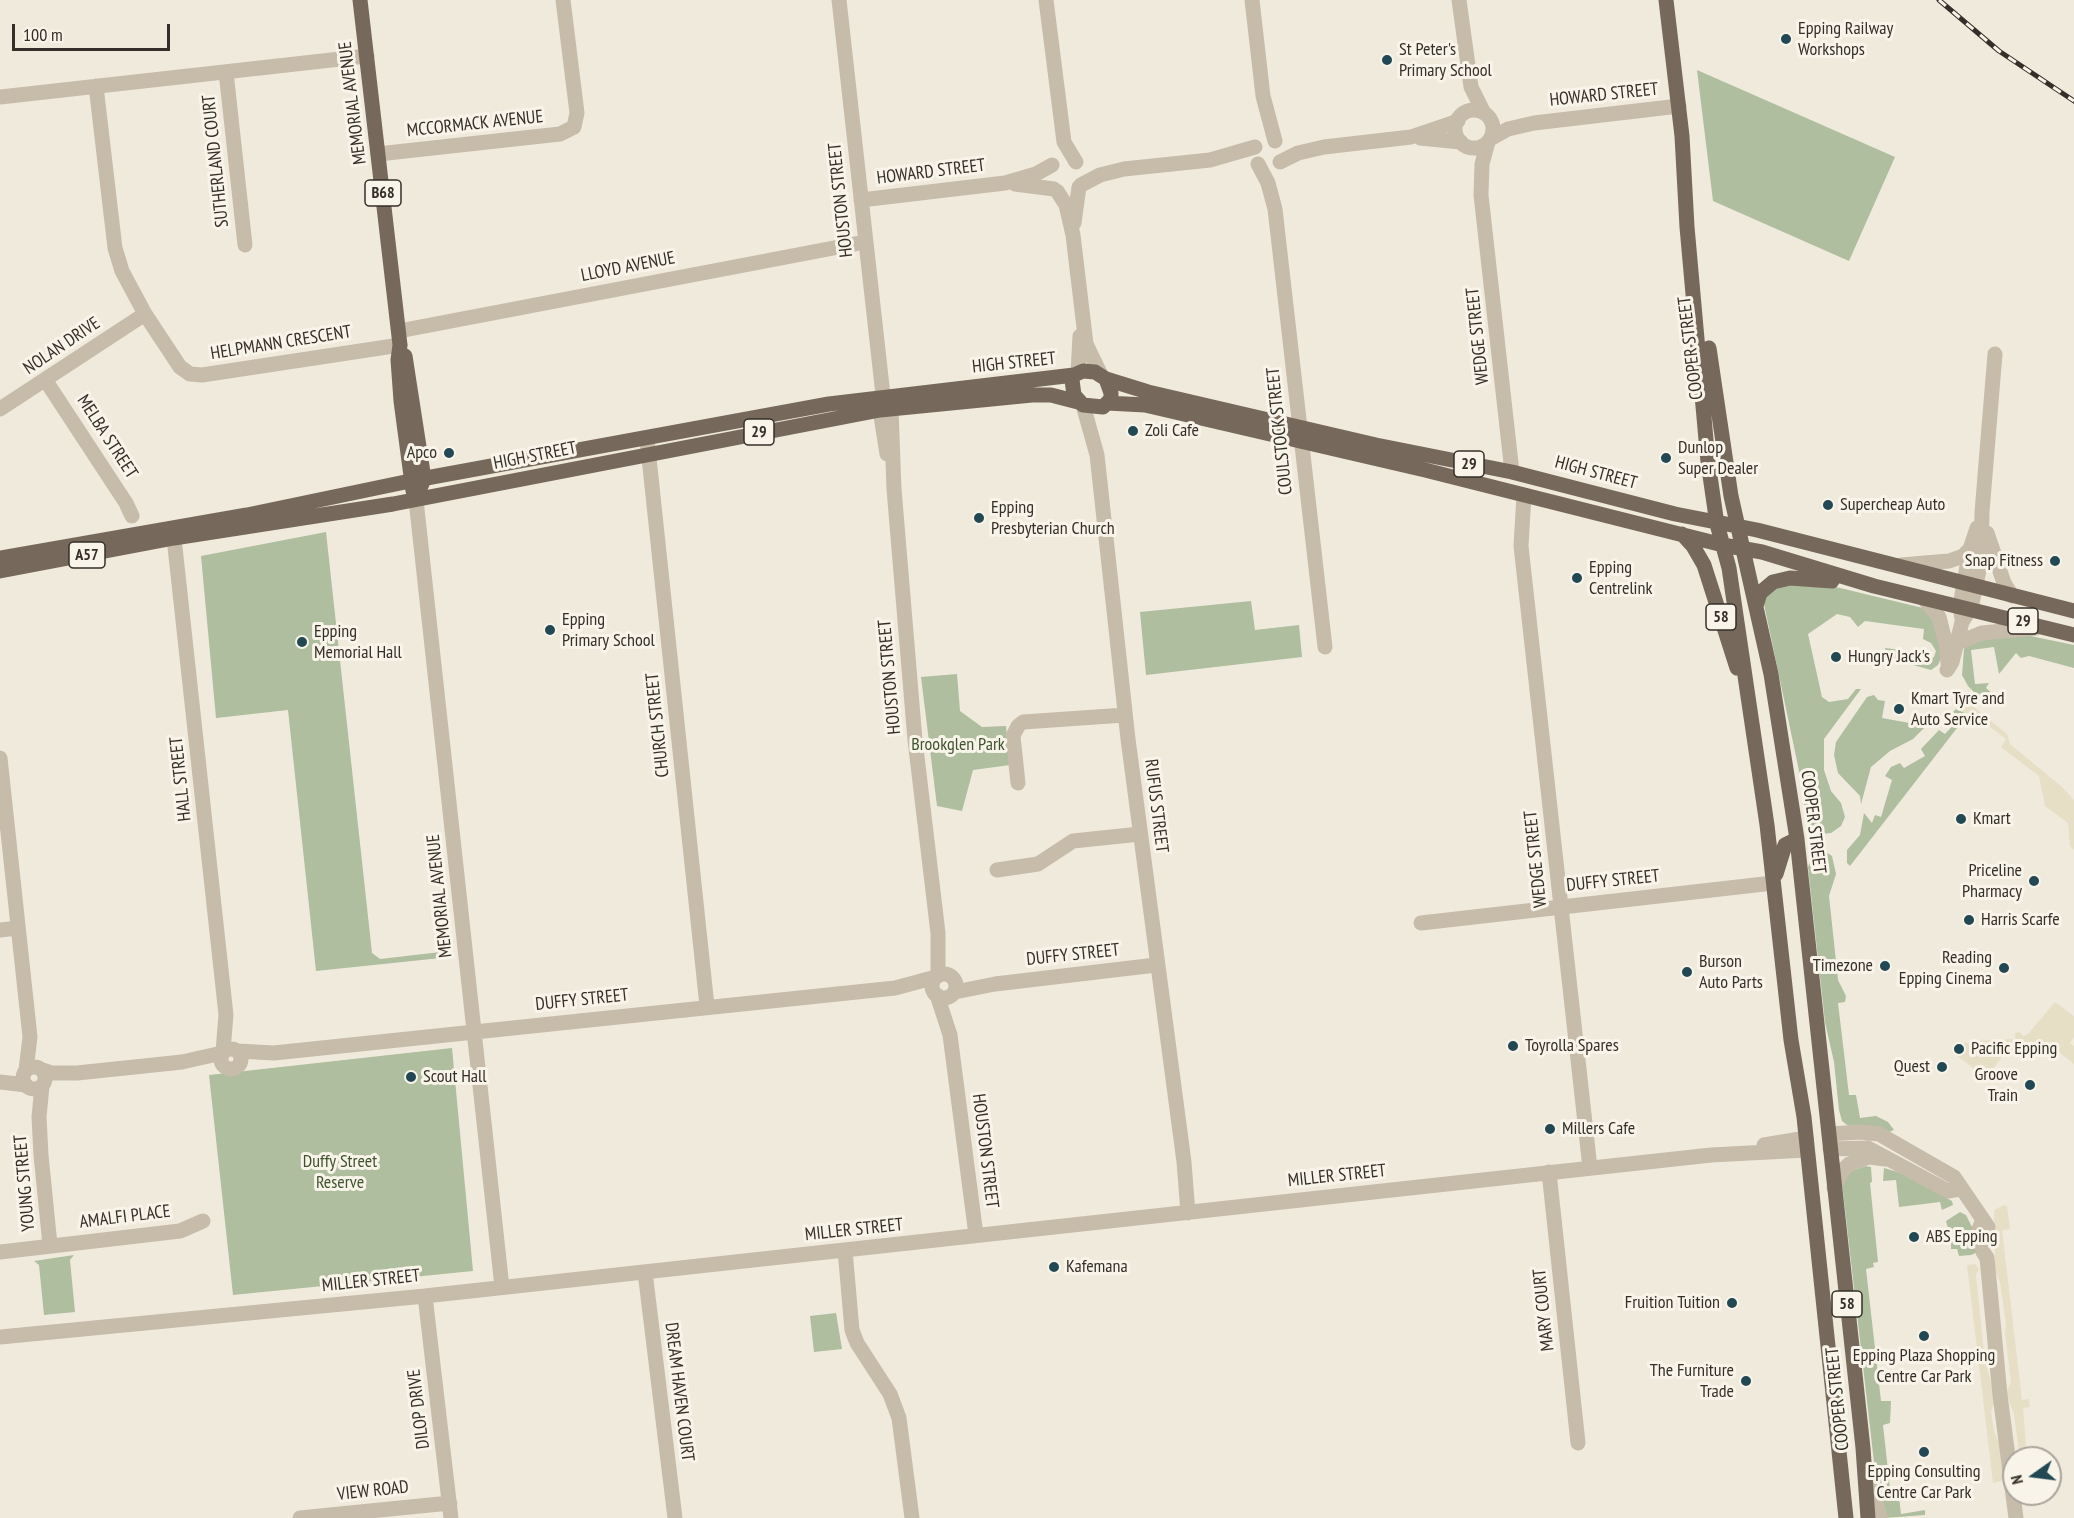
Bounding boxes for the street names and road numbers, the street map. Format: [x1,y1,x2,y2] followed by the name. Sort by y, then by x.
[335,40,371,166] street label: MEMORIAL AVENUE
[1549,79,1659,111] street label: HOWARD STREET
[198,94,234,228] street label: SUTHERLAND COURT
[406,106,544,142] street label: MCCORMACK AVENUE
[824,142,858,258] street label: HOUSTON STREET
[876,155,986,189] street label: HOWARD STREET
[365,180,401,206] road number: B68
[579,247,677,287] street label: LLOYD AVENUE
[1462,286,1494,386] street label: WEDGE STREET
[1674,295,1708,401] street label: COOPER STREET
[20,313,104,379] street label: NOLAN DRIVE
[209,321,353,365] street label: HELPMANN CRESCENT
[971,348,1057,378] street label: HIGH STREET
[1263,366,1297,496] street label: COULSTOCK STREET
[72,391,142,483] street label: MELBA STREET
[744,419,774,445] road number: 29
[492,437,578,475] street label: HIGH STREET
[1454,451,1484,477] road number: 29
[1553,452,1639,494] street label: HIGH STREET
[69,542,105,568] road number: A57
[1706,604,1736,630] road number: 58
[2008,608,2038,634] road number: 29
[874,619,906,735] street label: HOUSTON STREET
[642,672,674,778] street label: CHURCH STREET
[166,736,196,822] street label: HALL STREET
[1140,758,1172,854] street label: RUFUS STREET
[1796,769,1830,875] street label: COOPER STREET
[1520,809,1552,909] street label: WEDGE STREET
[423,833,457,959] street label: MEMORIAL AVENUE
[1565,865,1661,897] street label: DUFFY STREET
[1025,939,1121,971] street label: DUFFY STREET
[534,984,630,1016] street label: DUFFY STREET
[967,1092,1003,1210] street label: HOUSTON STREET
[10,1134,40,1232] street label: YOUNG STREET
[1287,1160,1387,1192] street label: MILLER STREET
[78,1201,172,1233] street label: AMALFI PLACE
[804,1214,904,1246] street label: MILLER STREET
[321,1265,421,1297] street label: MILLER STREET
[1529,1268,1559,1352] street label: MARY COURT
[1832,1291,1862,1317] road number: 58
[660,1321,698,1463] street label: DREAM HAVEN COURT
[1822,1346,1854,1452] street label: COOPER STREET
[403,1368,435,1450] street label: DILOP DRIVE
[336,1477,410,1505] street label: VIEW ROAD

